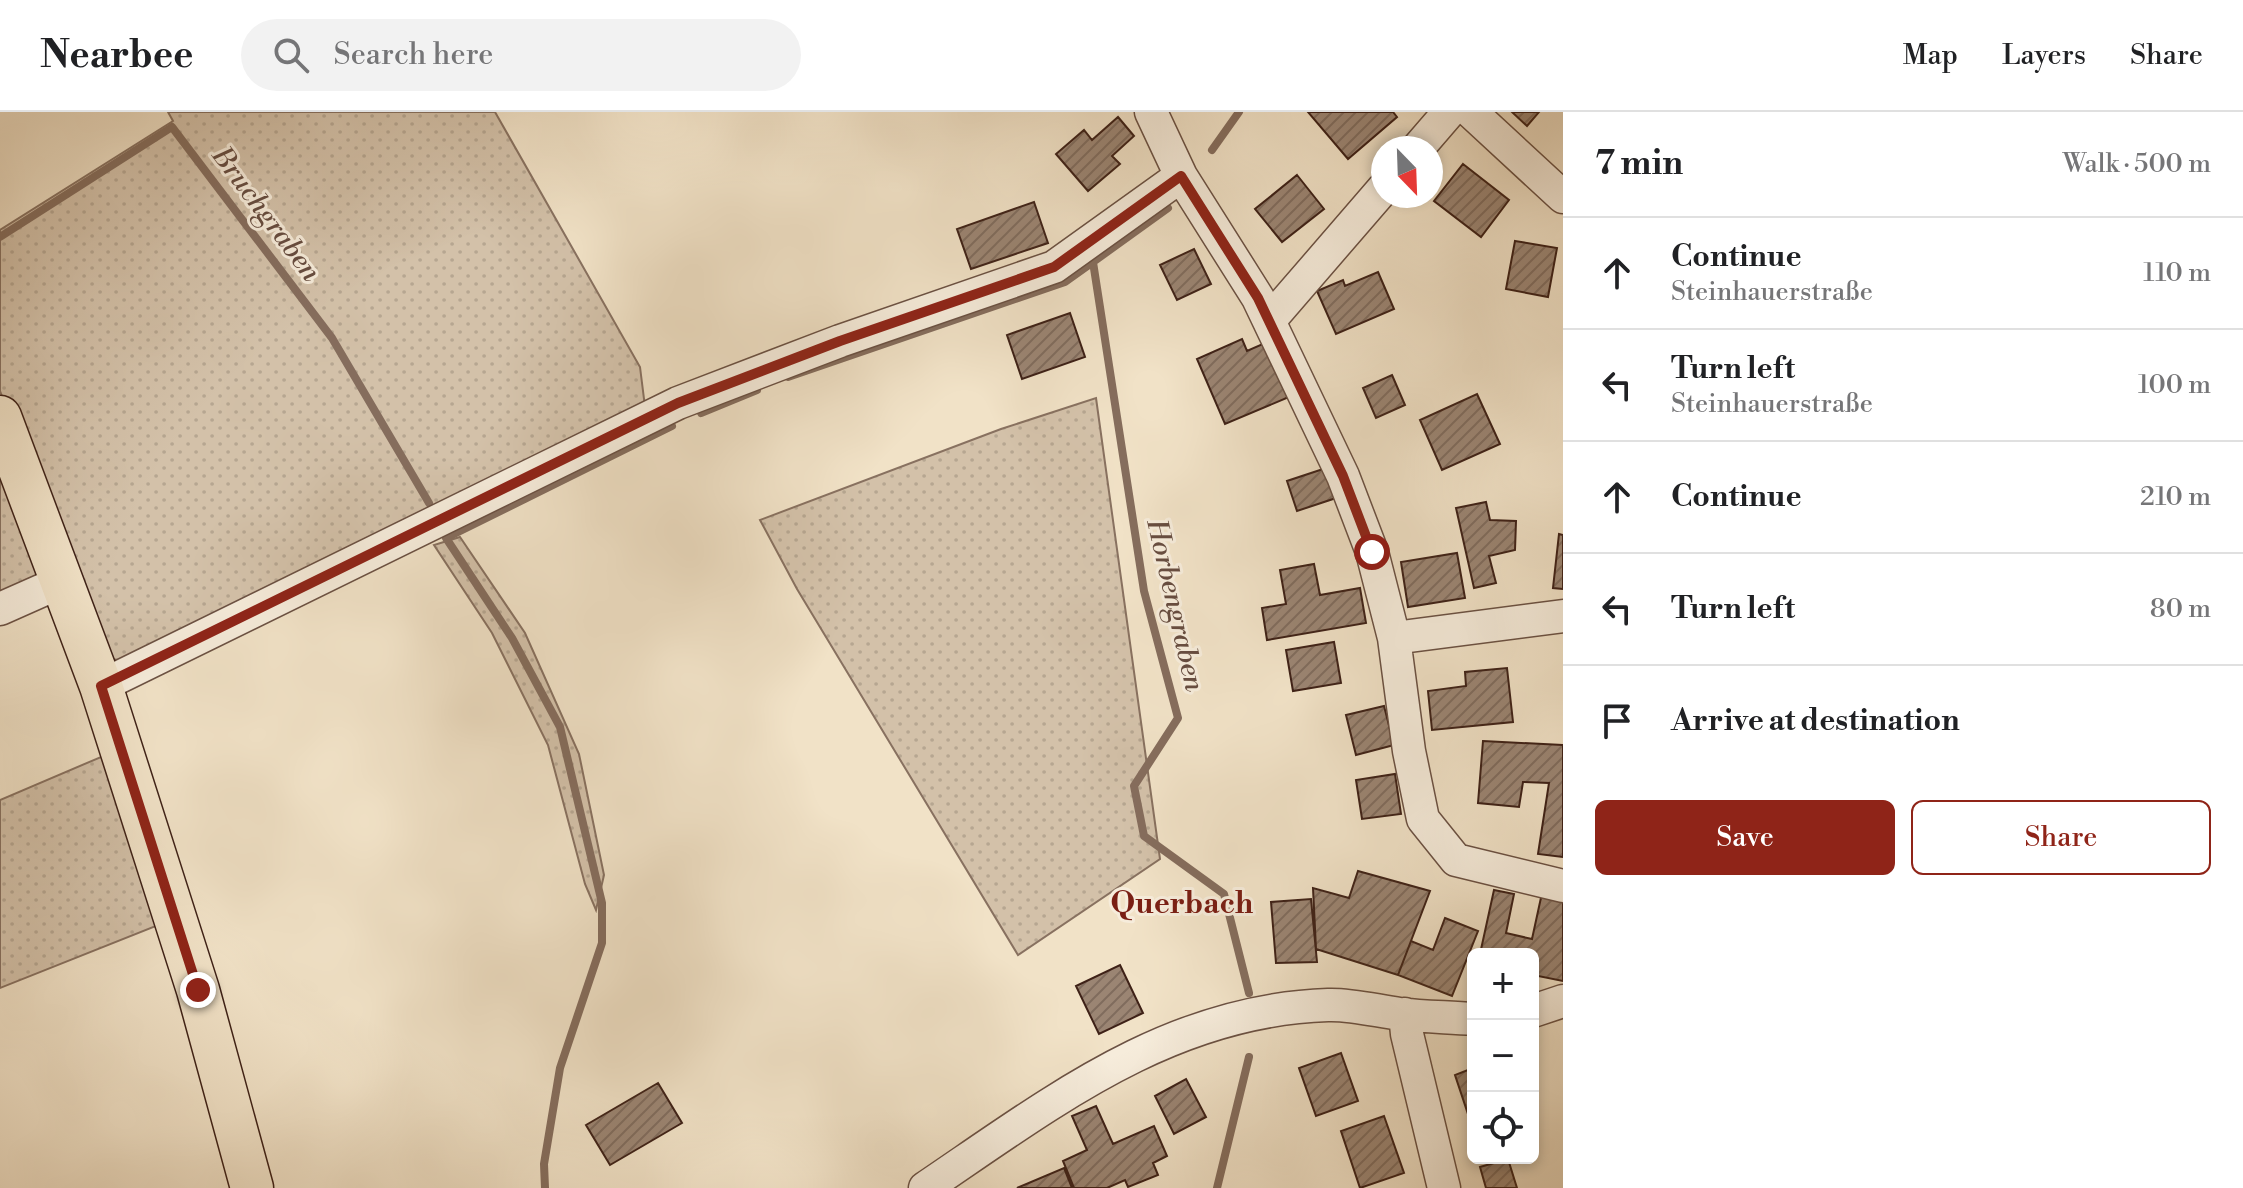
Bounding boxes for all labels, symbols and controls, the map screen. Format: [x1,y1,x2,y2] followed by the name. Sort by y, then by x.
[241,19,801,91] search box
[40,32,193,79] text: Nearbee
[269,33,313,77] icon: search
[333,36,494,74] text: Search here
[1903,38,1958,73] text: Map
[2002,38,2086,73] text: Layers
[2130,38,2203,73] text: Share
[1371,136,1443,208] north arrow
[203,139,328,289] water label: Bruchgraben
[1595,143,1683,185] text: 7 min
[2063,148,2211,180] text: Walk · 500 m
[1671,238,1802,276] text: Continue
[1595,251,1639,295] icon: ahead
[2143,257,2211,289] text: 110 m
[1671,276,1873,308] text: Steinhauerstraße
[1671,350,1795,388] text: Turn left
[1595,363,1639,407] icon: left
[2138,369,2211,401] text: 100 m
[1671,388,1873,420] text: Steinhauerstraße
[1595,475,1639,519] icon: ahead
[1671,478,1802,516] text: Continue
[2140,481,2211,513] text: 210 m
[1138,514,1212,695] water label: Horbengraben
[1354,534,1390,570] route start
[1595,587,1639,631] icon: left
[1671,590,1795,628] text: Turn left
[2150,593,2211,625] text: 80 m
[1595,699,1639,743] icon: arrive
[1671,702,1960,740] text: Arrive at destination
[1595,800,1895,875] button: Save
[1911,800,2211,875] button: Share
[1111,885,1254,923] district label: Querbach
[1467,948,1539,1164] map controls
[1467,948,1539,1020] button: +
[180,972,216,1008] route end
[1467,1020,1539,1092] button: −
[1467,1092,1539,1164] button: locate

